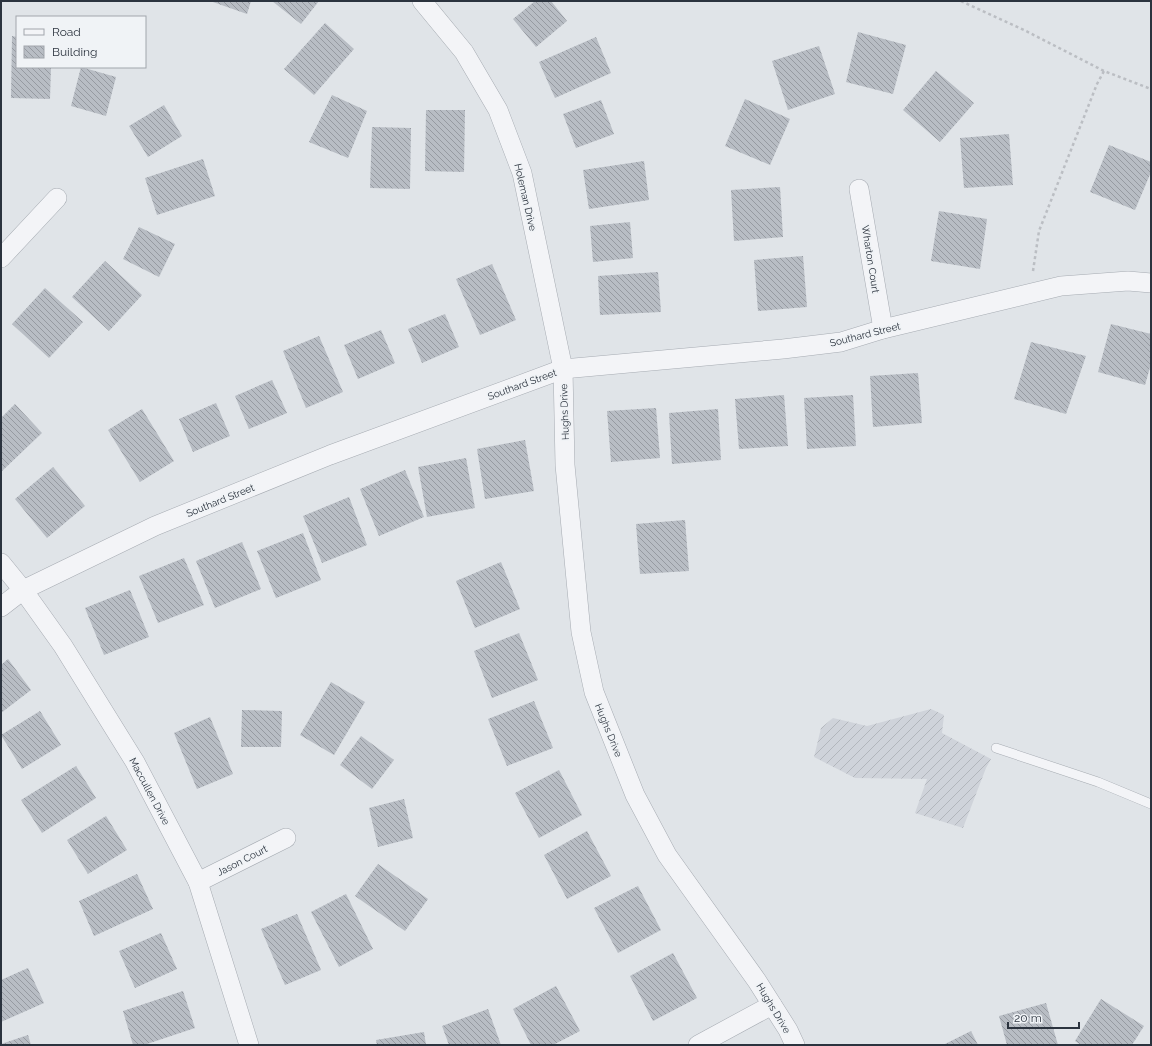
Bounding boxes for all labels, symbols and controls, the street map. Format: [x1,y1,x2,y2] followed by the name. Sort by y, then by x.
[16,16,146,68] legend
[52,25,81,39] text: Road
[52,45,98,59] text: Building
[512,162,539,232] street label: Holeman Drive
[860,224,881,294] street label: Wharton Court
[829,320,902,349] street label: Southard Street
[486,367,559,402] street label: Southard Street
[558,383,571,440] street label: Hughs Drive
[185,482,256,519] street label: Southard Street
[593,702,624,759] street label: Hughs Drive
[127,756,172,827] street label: Maccullen Drive
[215,843,270,878] street label: Jason Court
[754,981,793,1035] street label: Hughs Drive
[1008,1004,1079,1030] scale bar
[1014,1011,1042,1025] text: 20 m

